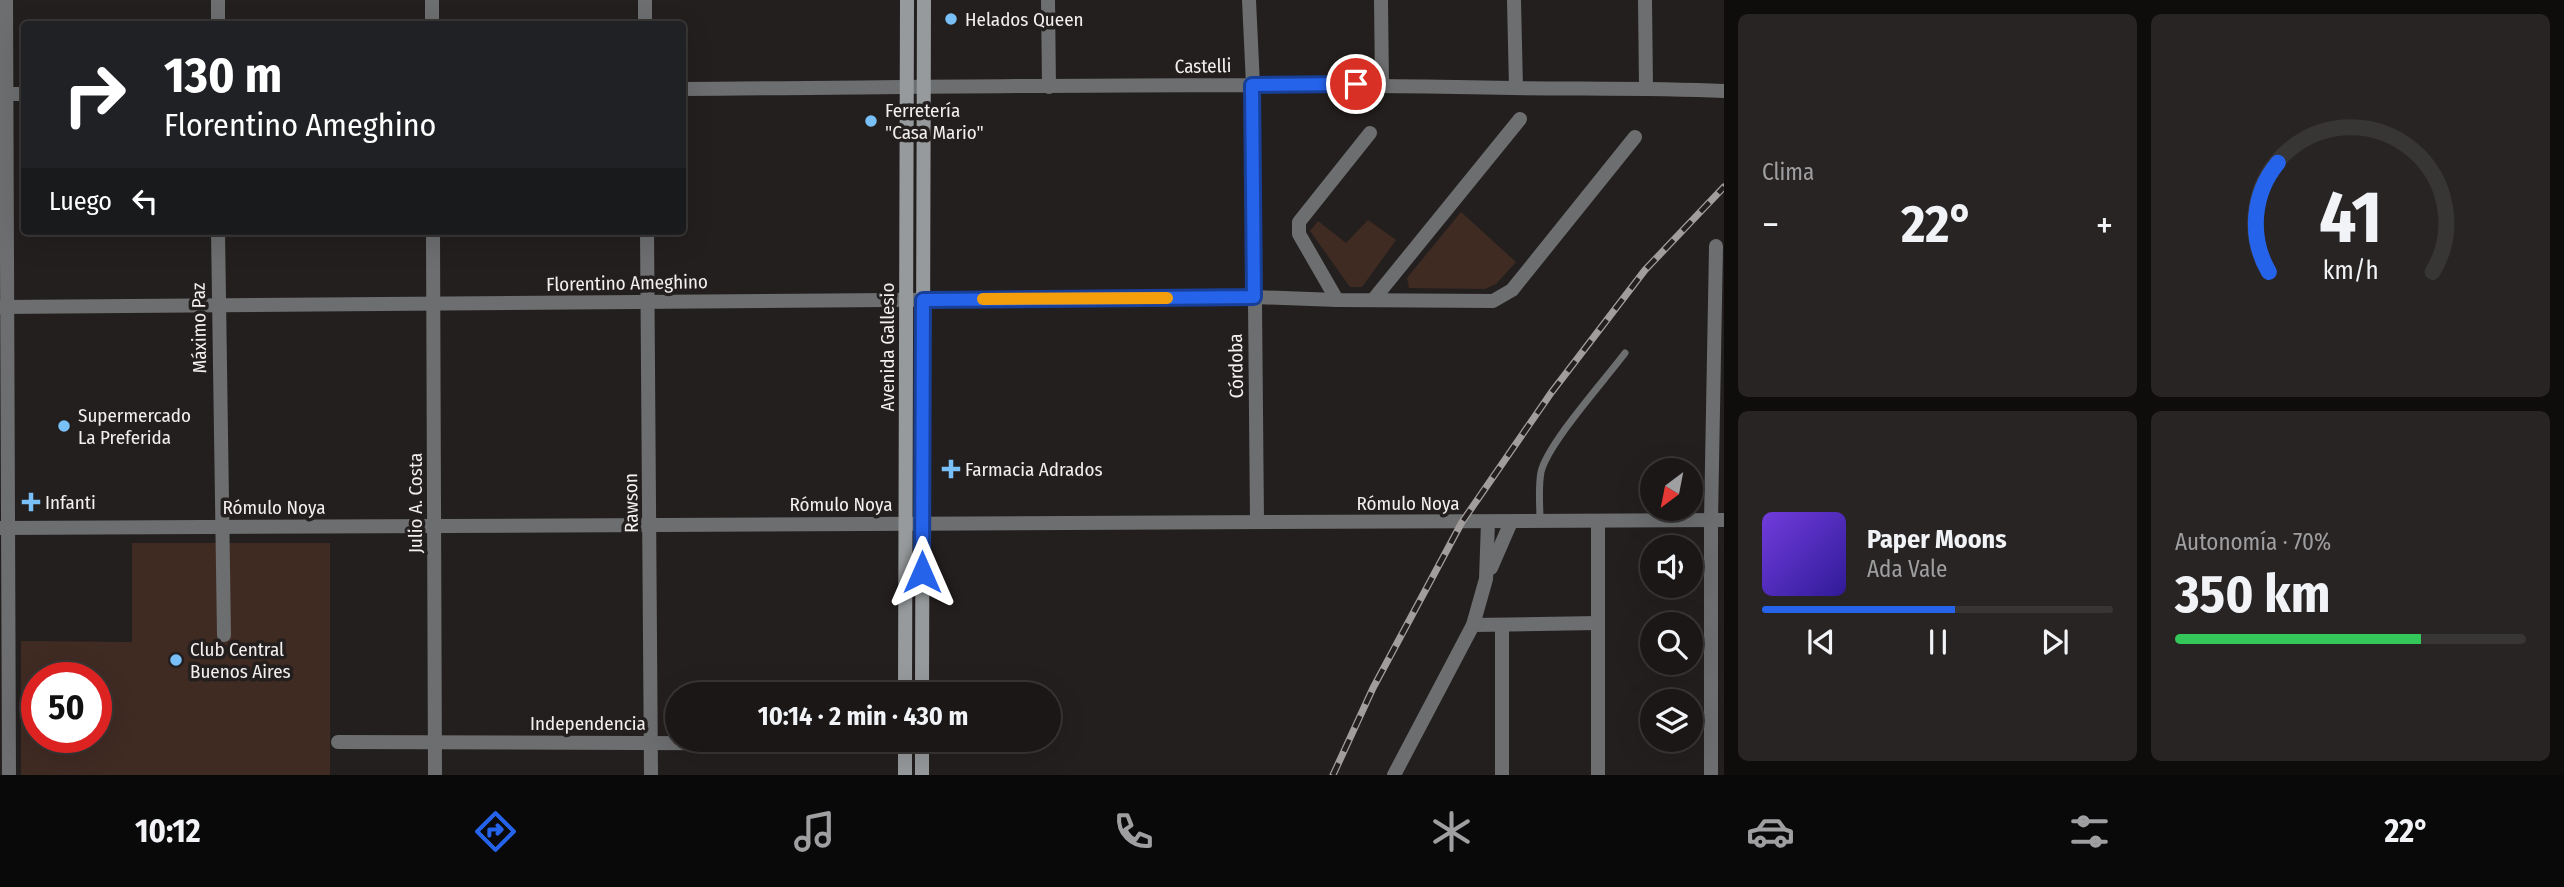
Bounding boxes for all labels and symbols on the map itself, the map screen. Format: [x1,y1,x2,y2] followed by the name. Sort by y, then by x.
[965,8,1084,31] place label: Helados Queen
[943,11,959,27] marker: Helados Queen
[1174,54,1232,78] street label: Castelli
[1326,54,1386,114] pin
[885,99,984,144] place label: Ferretería "Casa Mario"
[863,113,879,129] marker: Ferretería "Casa Mario"
[546,270,708,296] street label: Florentino Ameghino
[187,282,211,374] street label: Máximo Paz
[876,283,899,411] street label: Avenida Gallesio
[1224,333,1248,399] street label: Córdoba
[78,404,191,449] place label: Supermercado La Preferida
[56,418,72,434] marker: Supermercado La Preferida
[404,453,427,553] street label: Julio A. Costa
[965,458,1103,481] place label: Farmacia Adrados
[1640,458,1703,522] north arrow
[943,461,959,477] marker: Farmacia Adrados
[619,473,643,533] street label: Rawson
[45,491,96,514] place label: Infanti
[1357,492,1459,515] street label: Rómulo Noya
[790,493,892,516] street label: Rómulo Noya
[23,494,39,510] marker: Infanti
[223,496,325,519] street label: Rómulo Noya
[885,535,959,609] position arrow
[190,638,291,683] place label: Club Central Buenos Aires
[168,652,184,668] marker: Club Central Buenos Aires
[21,662,112,753] speed limit sign: 50
[530,712,646,735] street label: Independencia

